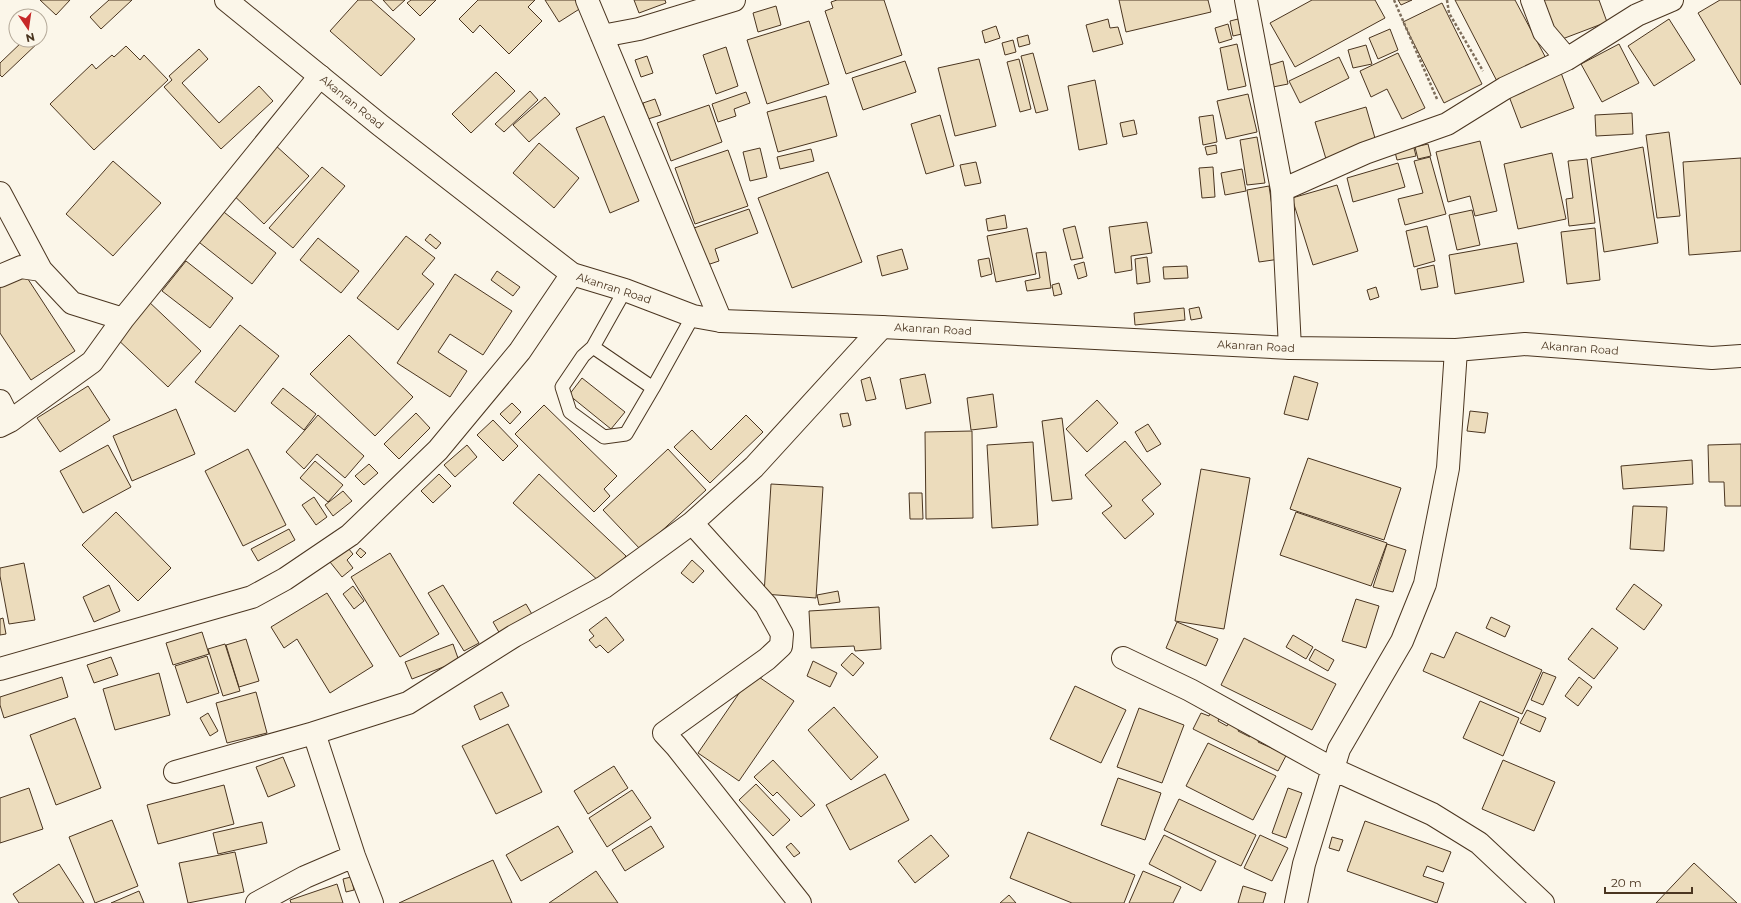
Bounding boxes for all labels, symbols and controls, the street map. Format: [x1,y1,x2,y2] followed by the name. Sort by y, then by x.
[8,8,48,48] north arrow
[24,30,36,46] text: N
[317,72,387,132] street label: Akanran Road
[575,269,653,307] street label: Akanran Road
[894,320,972,338] street label: Akanran Road
[1217,337,1295,355] street label: Akanran Road
[1541,338,1619,358] street label: Akanran Road
[1605,869,1692,895] scale bar
[1611,875,1642,890] text: 20 m

